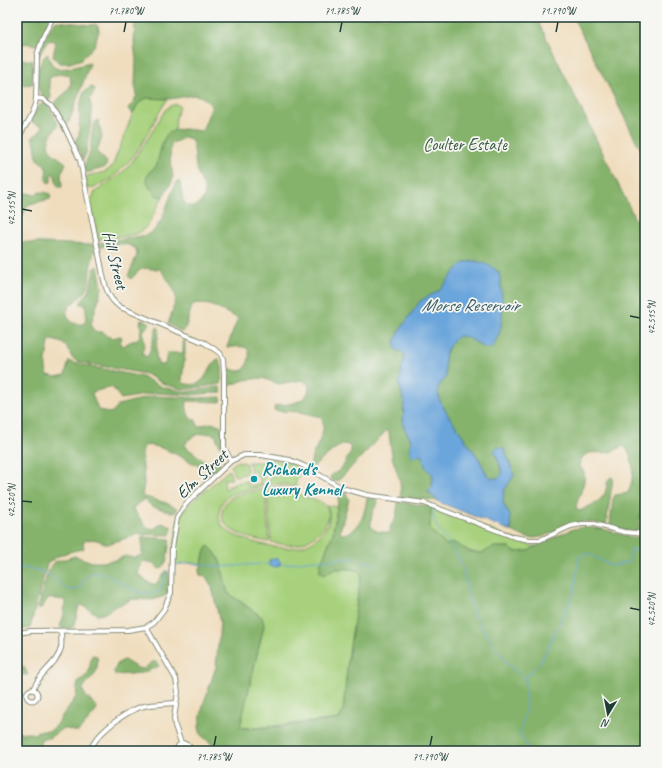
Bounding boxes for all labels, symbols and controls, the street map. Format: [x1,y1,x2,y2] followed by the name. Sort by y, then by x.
[109,4,145,17] text: 71.780°W
[325,4,361,17] text: 71.785°W
[541,4,577,17] text: 71.790°W
[423,134,508,155] park label: Coulter Estate
[5,190,18,226] text: 42.515°N
[98,229,133,294] street label: Hill Street
[421,294,522,316] water label: Morse Reservoir
[645,299,658,335] text: 42.515°N
[172,443,234,503] street label: Elm Street
[262,459,344,500] place label: Richard's Luxury Kennel
[249,474,259,484] marker: Richard's Luxury Kennel
[5,482,18,518] text: 42.520°N
[645,591,658,627] text: 42.520°N
[588,694,628,734] north arrow
[600,716,611,731] text: N
[197,750,233,763] text: 71.785°W
[413,750,449,763] text: 71.790°W

